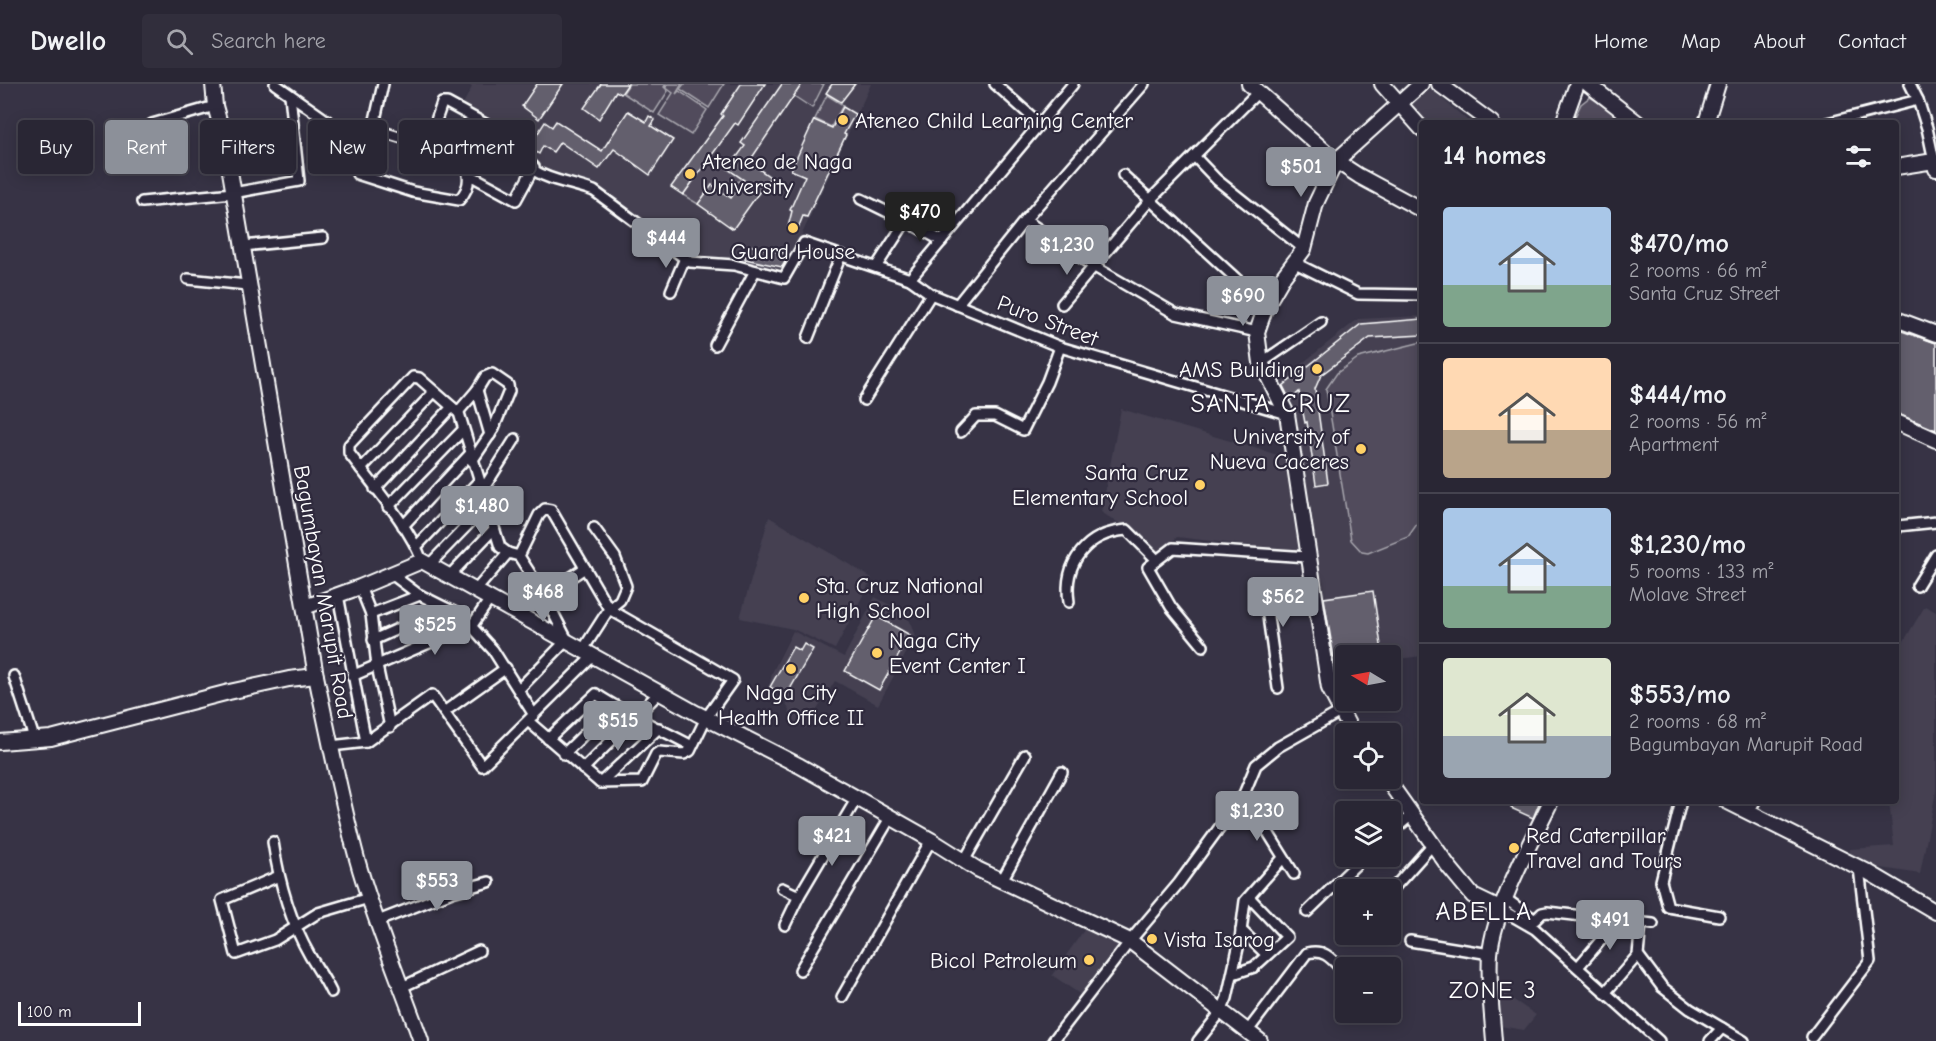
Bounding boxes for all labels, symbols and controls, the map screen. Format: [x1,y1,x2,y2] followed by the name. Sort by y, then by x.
[142,14,562,68] search box
[30,25,106,57] text: Dwello
[163,25,196,58] icon: search
[211,28,326,54] text: Search here
[1594,29,1648,53] text: Home
[1681,29,1721,53] text: Map
[1754,29,1805,53] text: About
[1838,29,1906,53] text: Contact
[855,108,1133,134] place label: Ateneo Child Learning Center
[836,113,850,127] marker: Ateneo Child Learning Center
[18,120,93,174] chip: Buy
[105,120,188,174] chip: Rent
[200,120,296,174] chip: Filters
[308,120,387,174] chip: New
[399,120,535,174] chip: Apartment
[1842,140,1875,173] icon: filters
[1443,141,1546,171] text: 14 homes
[1265,147,1337,198] pin: $501
[702,149,853,200] place label: Ateneo de Naga University
[1280,155,1322,178] text: $501
[683,167,697,181] marker: Ateneo de Naga University
[884,192,956,243] pin: $470
[899,200,941,223] text: $470
[630,218,702,269] pin: $444
[786,221,800,235] marker: Guard House
[1018,225,1116,276] pin: $1,230
[646,226,686,249] text: $444
[1629,229,1729,259] text: $470/mo
[1491,231,1563,303] icon: home
[1040,233,1094,256] text: $1,230
[731,239,855,265] place label: Guard House
[1629,259,1767,282] text: 2 rooms · 66 m²
[1207,276,1279,327] pin: $690
[1629,282,1779,305] text: Santa Cruz Street
[1221,284,1265,307] text: $690
[994,290,1102,352] street label: Puro Street
[1179,357,1305,383] place label: AMS Building
[1310,362,1324,376] marker: AMS Building
[1629,380,1727,410] text: $444/mo
[1491,382,1563,454] icon: home
[1190,389,1352,419] district label: SANTA CRUZ
[1629,410,1767,433] text: 2 rooms · 56 m²
[1210,424,1351,475] place label: University of Nueva Caceres
[1629,433,1719,456] text: Apartment
[1354,442,1368,456] marker: University of Nueva Caceres
[1012,460,1188,511] place label: Santa Cruz Elementary School
[288,463,358,721] street label: Bagumbayan Marupit Road
[1193,478,1207,492] marker: Santa Cruz Elementary School
[433,486,531,537] pin: $1,480
[455,494,509,517] text: $1,480
[1629,530,1746,560] text: $1,230/mo
[1491,532,1563,604] icon: home
[1629,560,1773,583] text: 5 rooms · 133 m²
[507,572,579,623] pin: $468
[816,573,983,624] place label: Sta. Cruz National High School
[1247,577,1319,628] pin: $562
[522,580,564,603] text: $468
[1629,583,1746,606] text: Molave Street
[1261,585,1305,608] text: $562
[797,591,811,605] marker: Sta. Cruz National High School
[399,605,471,656] pin: $525
[413,613,457,636] text: $525
[889,628,1026,679] place label: Naga City Event Center I
[1335,645,1401,711] north arrow
[1335,645,1401,1023] map controls
[870,646,884,660] marker: Naga City Event Center I
[784,662,798,676] marker: Naga City Health Office II
[718,680,864,731] place label: Naga City Health Office II
[1629,680,1731,710] text: $553/mo
[1491,682,1563,754] icon: home
[582,701,654,752] pin: $515
[597,709,639,732] text: $515
[1629,710,1766,733] text: 2 rooms · 68 m²
[1335,723,1401,789] button: locate
[1629,733,1863,756] text: Bagumbayan Marupit Road
[1208,791,1306,842] pin: $1,230
[1230,799,1284,822] text: $1,230
[1335,801,1401,867] button: layers
[796,816,868,867] pin: $421
[1526,823,1682,874] place label: Red Caterpillar Travel and Tours
[812,824,852,847] text: $421
[1507,841,1521,855] marker: Red Caterpillar Travel and Tours
[401,861,473,912] pin: $553
[415,869,459,892] text: $553
[1335,879,1401,945] button: +
[1435,897,1533,927] district label: ABELLA
[1574,900,1646,951] pin: $491
[1590,908,1630,931] text: $491
[1164,927,1275,953] place label: Vista Isarog
[1145,932,1159,946] marker: Vista Isarog
[930,948,1077,974] place label: Bicol Petroleum
[1082,953,1096,967] marker: Bicol Petroleum
[1335,957,1401,1023] button: −
[1449,976,1537,1004] district label: ZONE 3
[18,999,141,1026] scale bar
[27,1003,71,1021] text: 100 m

